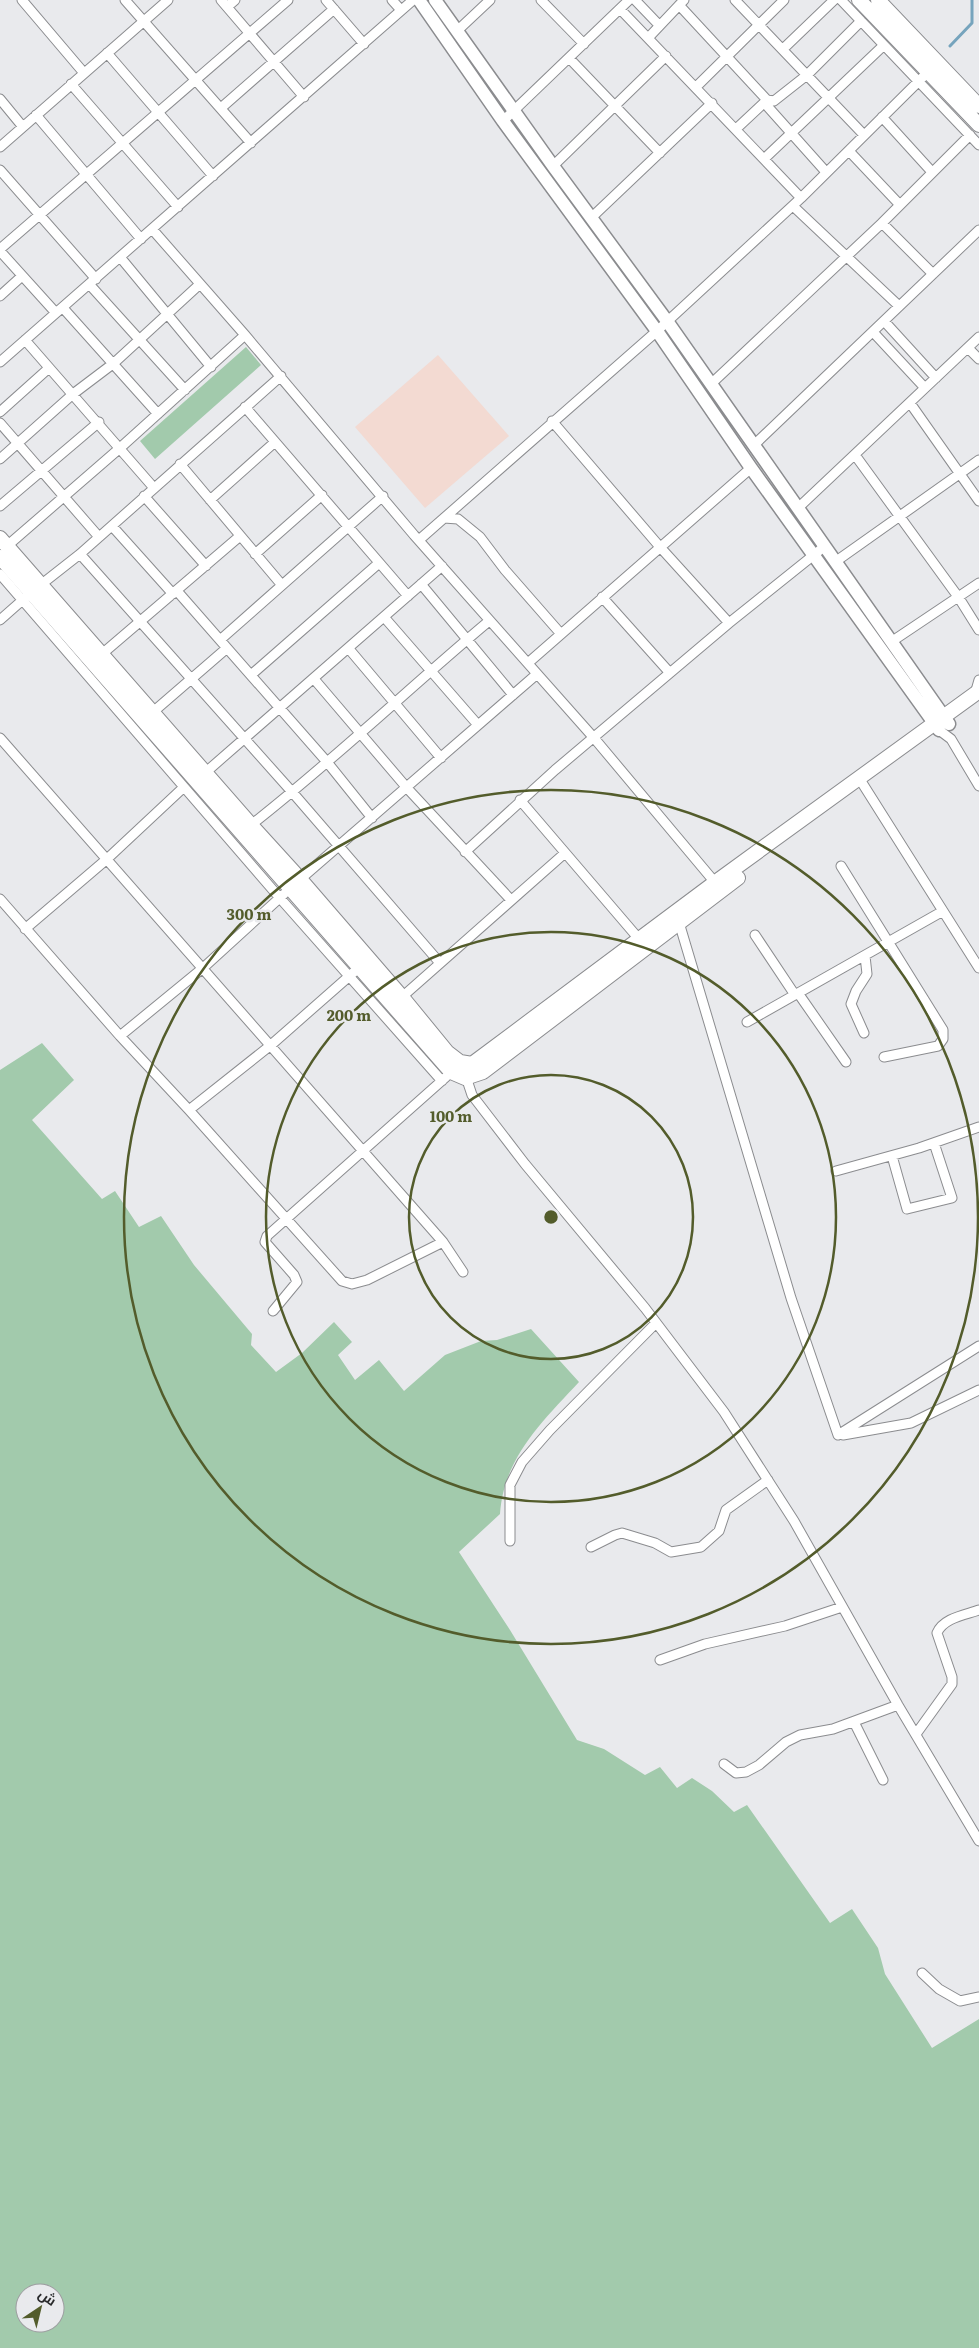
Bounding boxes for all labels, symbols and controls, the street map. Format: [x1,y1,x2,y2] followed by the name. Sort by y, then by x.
[227,902,271,925] text: 300 m
[327,1003,371,1026] text: 200 m
[430,1104,472,1127] text: 100 m
[542,1208,560,1226] centre of rings
[15,2283,65,2333] north arrow
[35,2283,61,2310] text: ش

